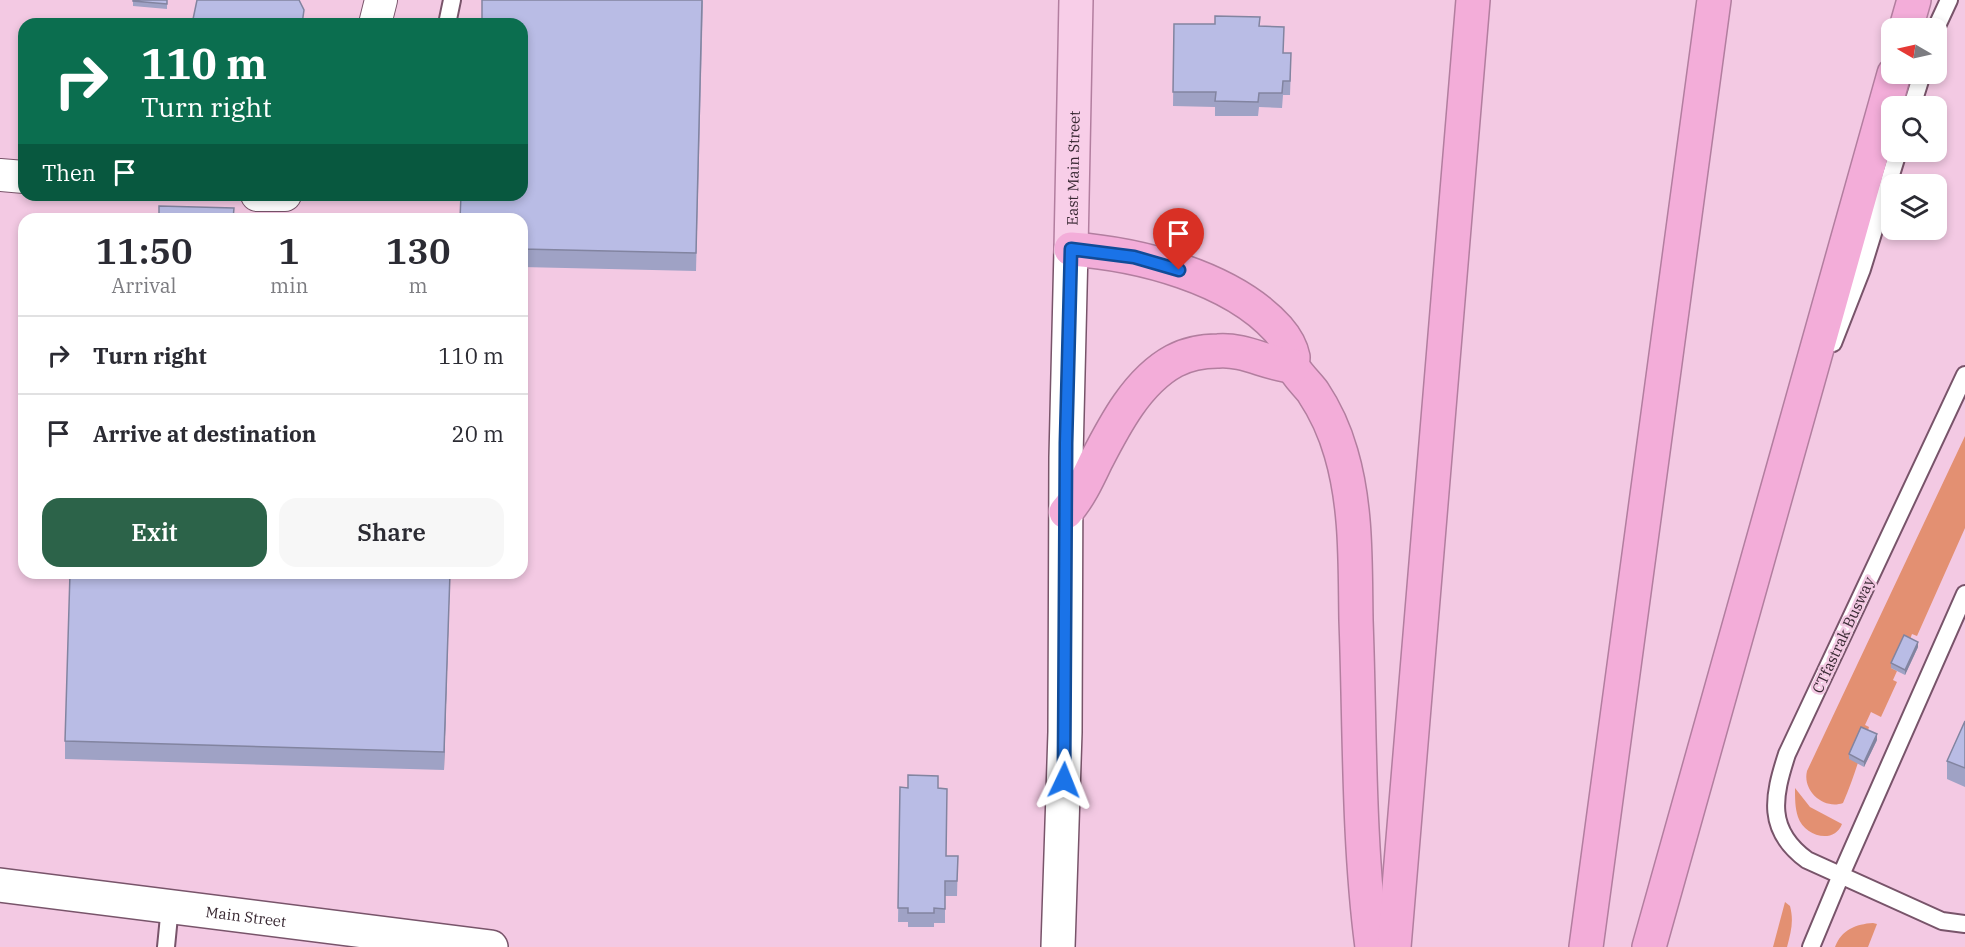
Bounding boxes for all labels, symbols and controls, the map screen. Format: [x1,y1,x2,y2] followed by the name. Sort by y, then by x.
[1881,18,1947,84] north arrow
[1881,18,1947,240] map controls
[141,36,267,91] text: 110 m
[42,42,120,120] icon: right
[141,89,272,124] text: Turn right
[1881,96,1947,162] button: search
[1062,110,1083,226] street label: East Main Street
[108,156,141,189] icon: arrive
[42,158,96,187] text: Then
[1881,174,1947,240] button: layers
[1153,208,1204,270] pin
[1162,217,1195,250] icon: arrive
[95,227,193,274] text: 11:50
[278,227,300,274] text: 1
[386,227,451,274] text: 130
[111,272,177,299] text: Arrival
[270,272,308,299] text: min
[409,272,428,299] text: m
[42,339,75,372] icon: right
[93,341,207,370] text: Turn right
[438,341,504,370] text: 110 m
[42,417,75,450] icon: arrive
[93,419,316,448] text: Arrive at destination
[452,419,504,448] text: 20 m
[42,498,267,567] button: Exit
[279,498,504,567] button: Share
[1808,574,1878,696] street label: CTfastrak Busway
[1032,748,1096,812] position arrow
[205,902,288,931] street label: Main Street

